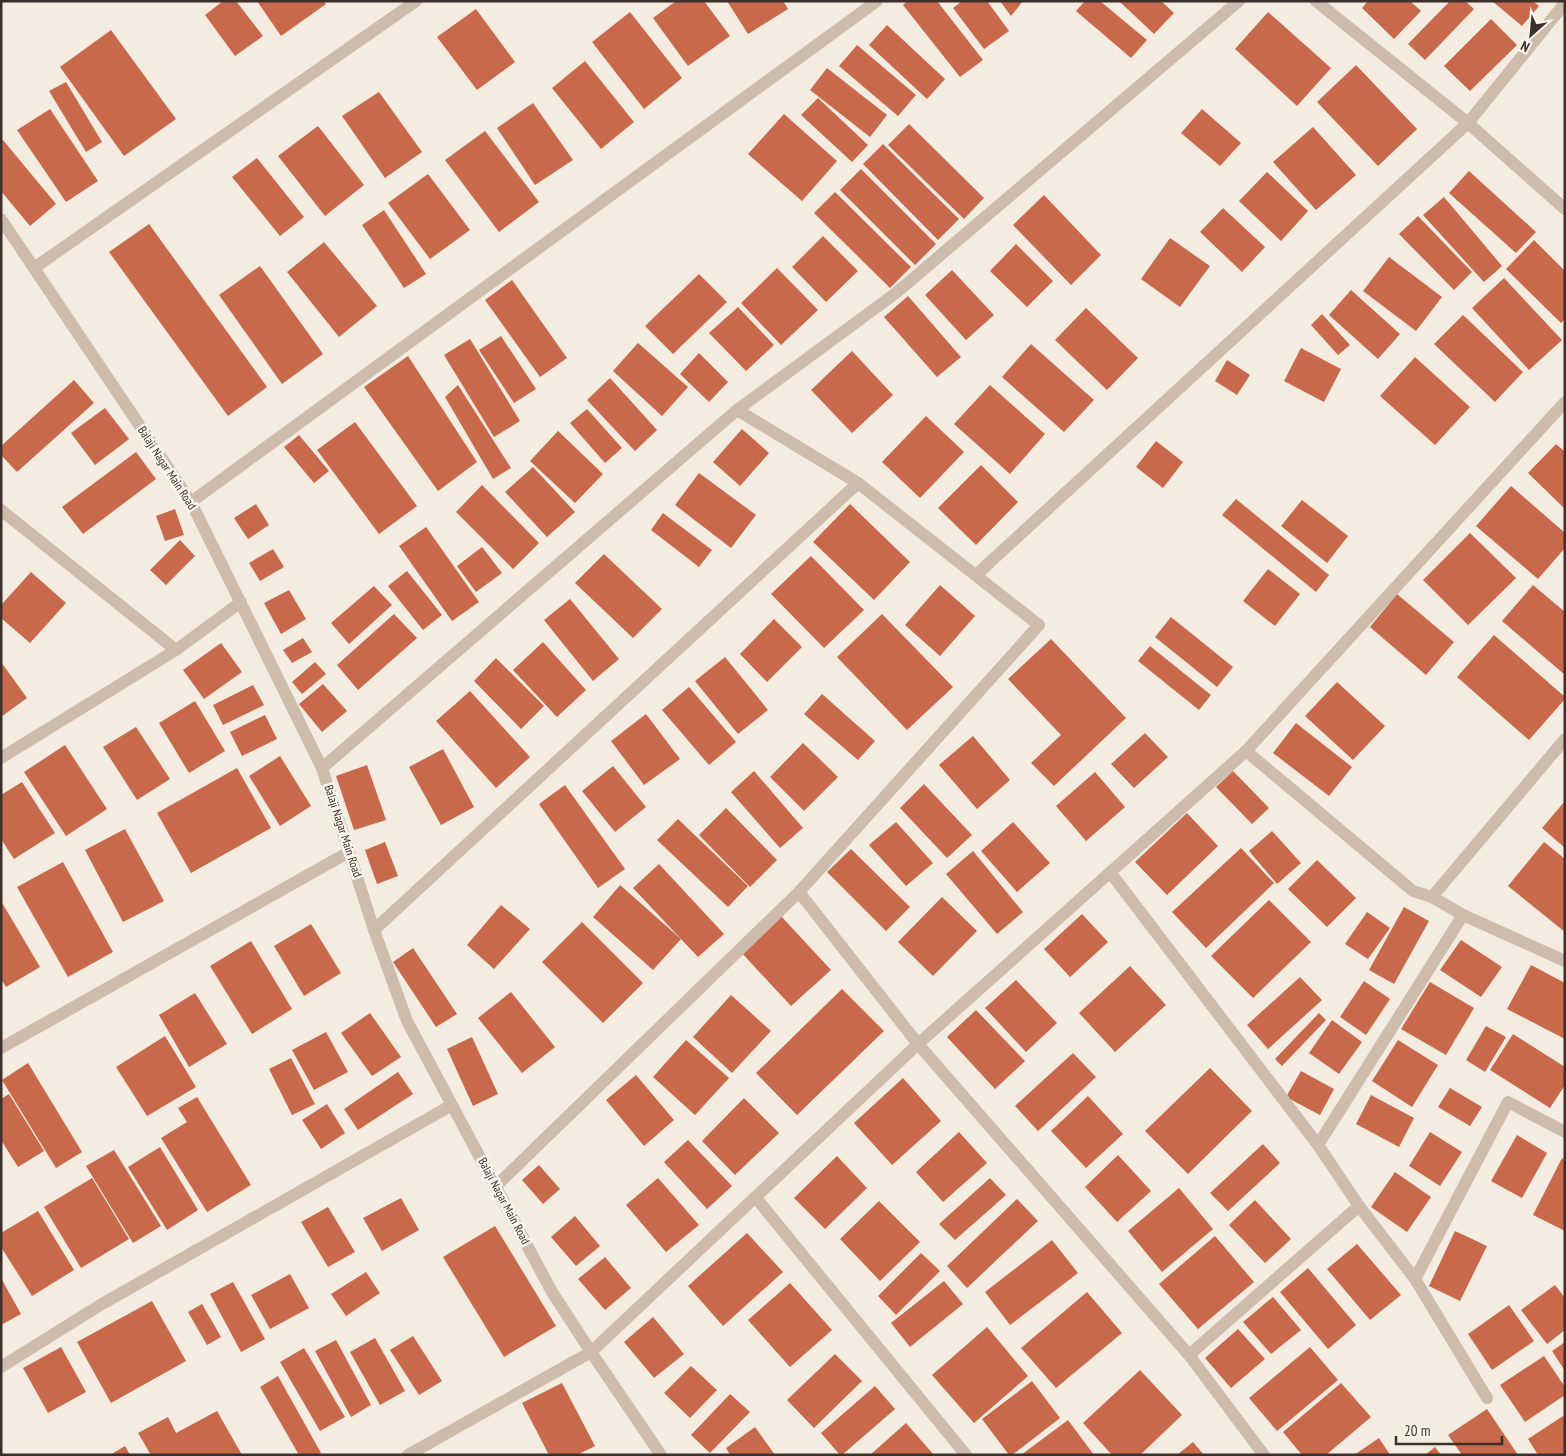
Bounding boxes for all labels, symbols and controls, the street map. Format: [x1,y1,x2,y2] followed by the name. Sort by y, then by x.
[1506,10,1556,60] north arrow
[1518,37,1533,56] text: N
[135,423,200,512] street label: Balaji Nagar Main Road
[321,783,365,879] street label: Balaji Nagar Main Road
[475,1155,534,1247] street label: Balaji Nagar Main Road
[1396,1414,1502,1446] scale bar
[1404,1421,1430,1440] text: 20 m

